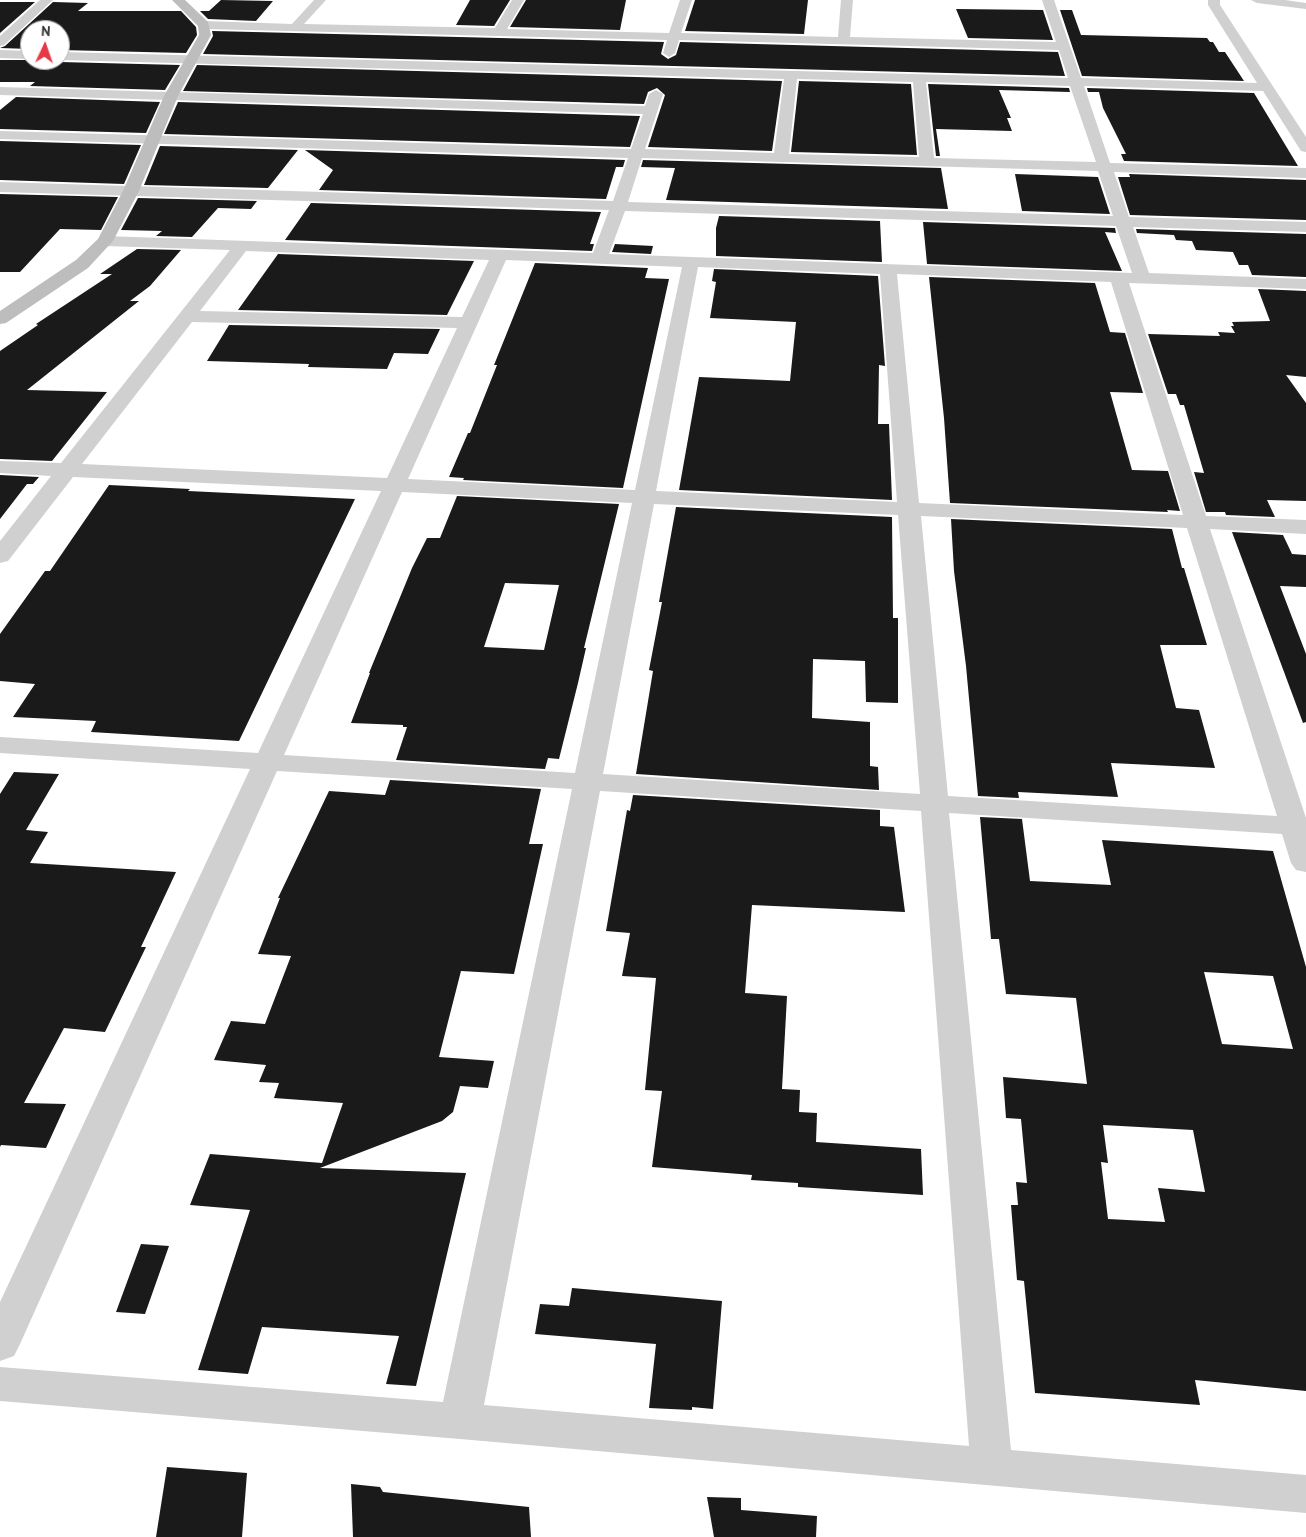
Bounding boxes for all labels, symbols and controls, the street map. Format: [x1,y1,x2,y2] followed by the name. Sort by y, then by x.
[20,20,70,70] north arrow
[41,22,51,40] text: N

